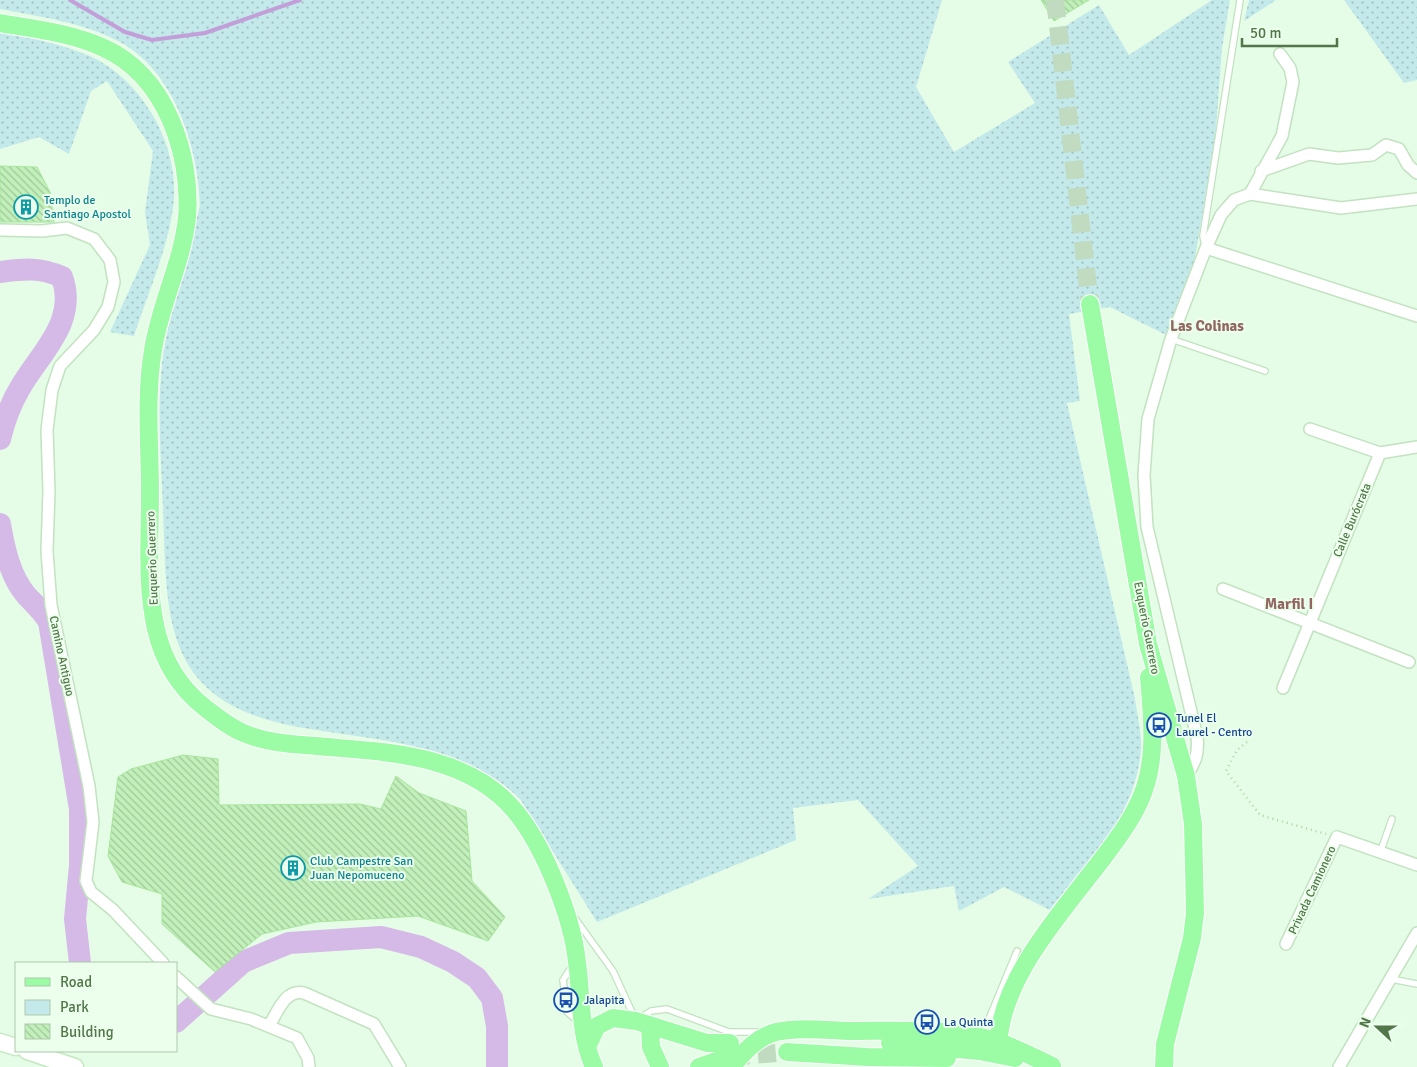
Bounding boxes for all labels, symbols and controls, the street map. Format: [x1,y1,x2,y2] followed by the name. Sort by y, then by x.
[1242,15,1337,47] scale bar
[1250,24,1281,42] text: 50 m
[44,193,132,222] place label: Templo de Santiago Apostol
[13,194,39,220] building icon: Templo de Santiago Apostol
[1170,317,1244,335] district label: Las Colinas
[1330,481,1375,560] street label: Calle Burócrata
[143,511,162,605] street label: Euquerio Guerrero
[1130,580,1163,676] street label: Euquerio Guerrero
[1265,595,1313,613] district label: Marfil I
[46,614,77,698] street label: Camino Antiguo
[1176,711,1252,740] place label: Tunel El Laurel - Centro
[1146,712,1172,738] bus stop icon: Tunel El Laurel - Centro
[1285,843,1340,937] street label: Privada Camionero
[310,854,413,883] place label: Club Campestre San Juan Nepomuceno
[280,855,306,881] building icon: Club Campestre San Juan Nepomuceno
[15,962,178,1052] legend
[60,973,92,991] text: Road
[553,987,579,1013] bus stop icon: Jalapita
[584,993,625,1008] place label: Jalapita
[60,998,89,1016] text: Park
[1352,1002,1402,1052] north arrow
[914,1009,940,1035] bus stop icon: La Quinta
[944,1015,993,1030] place label: La Quinta
[1356,1015,1375,1030] text: N
[60,1023,114,1041] text: Building

